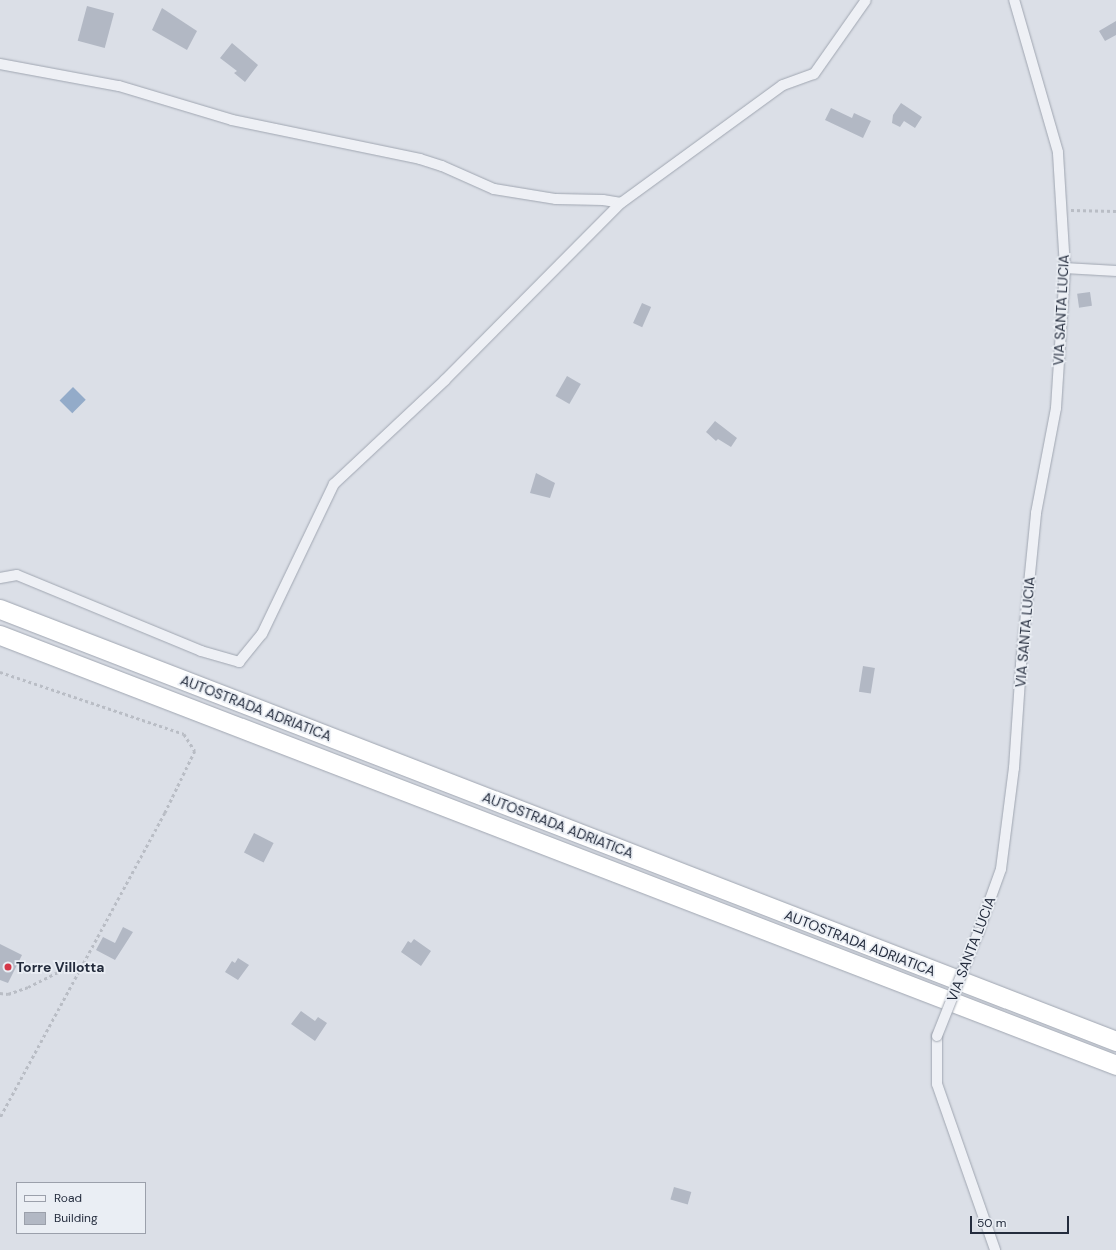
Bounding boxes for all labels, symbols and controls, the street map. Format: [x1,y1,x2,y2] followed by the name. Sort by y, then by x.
[1050,254,1072,366] street label: VIA SANTA LUCIA
[1012,576,1038,688] street label: VIA SANTA LUCIA
[178,671,334,745] street label: AUTOSTRADA ADRIATICA
[480,788,636,862] street label: AUTOSTRADA ADRIATICA
[943,894,999,1004] street label: VIA SANTA LUCIA
[782,906,938,980] street label: AUTOSTRADA ADRIATICA
[16,959,104,975] place label: Torre Villotta
[3,962,13,972] marker: Torre Villotta
[16,1182,146,1234] legend
[54,1190,82,1206] text: Road
[972,1208,1071,1234] scale bar
[54,1210,98,1226] text: Building
[977,1215,1006,1231] text: 50 m

